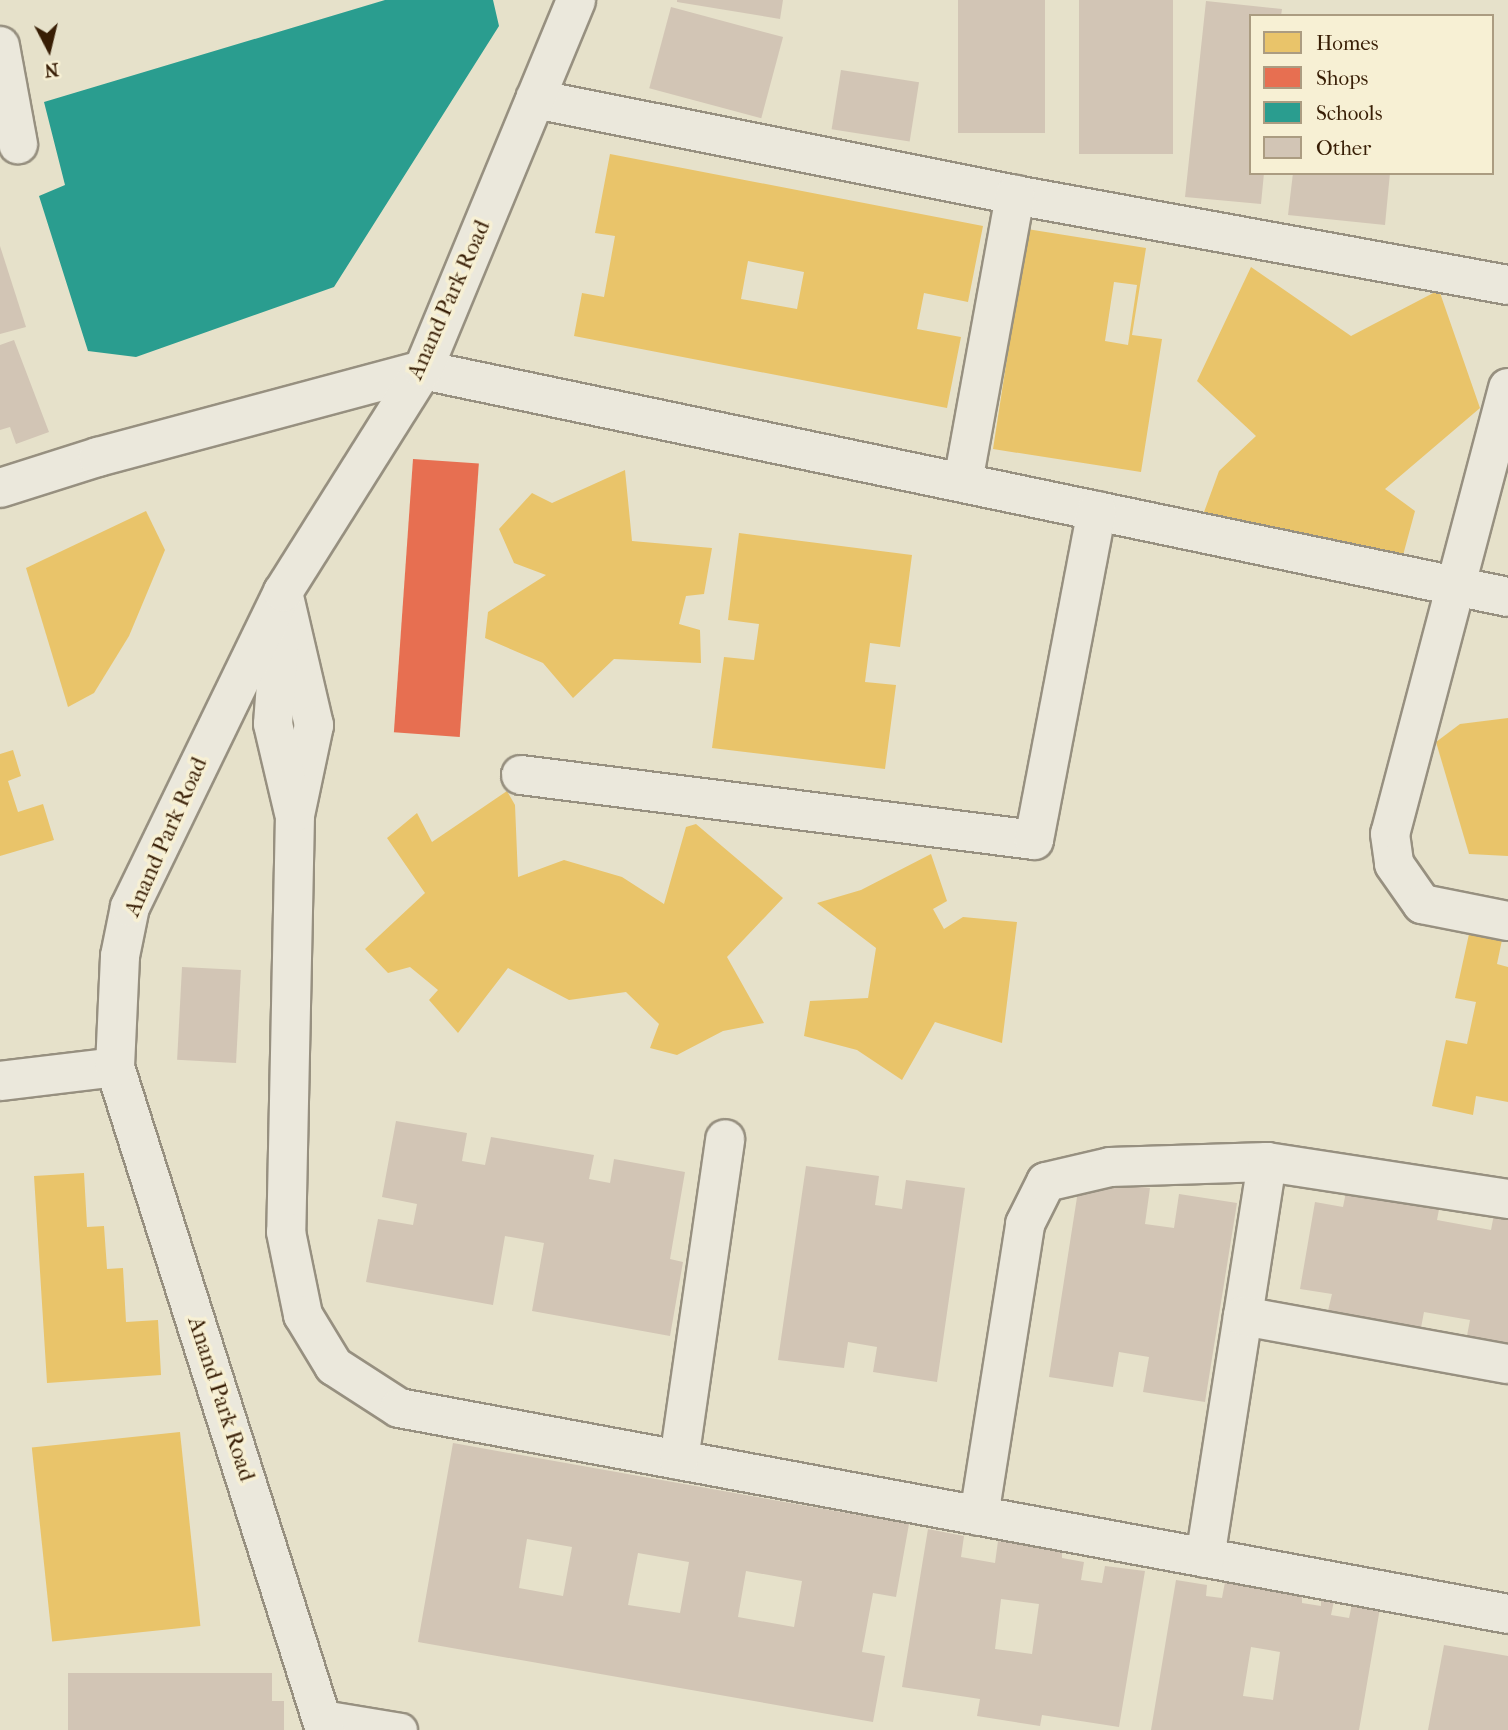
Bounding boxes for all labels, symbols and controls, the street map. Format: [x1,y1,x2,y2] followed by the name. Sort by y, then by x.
[14,14,84,84] north arrow
[1249,14,1494,175] legend
[1316,31,1378,55] text: Homes
[43,58,60,82] text: N
[1316,66,1368,90] text: Shops
[1316,101,1382,125] text: Schools
[1316,136,1371,160] text: Other
[402,216,496,384] street label: Anand Park Road
[119,753,213,921] street label: Anand Park Road
[181,1313,261,1485] street label: Anand Park Road

